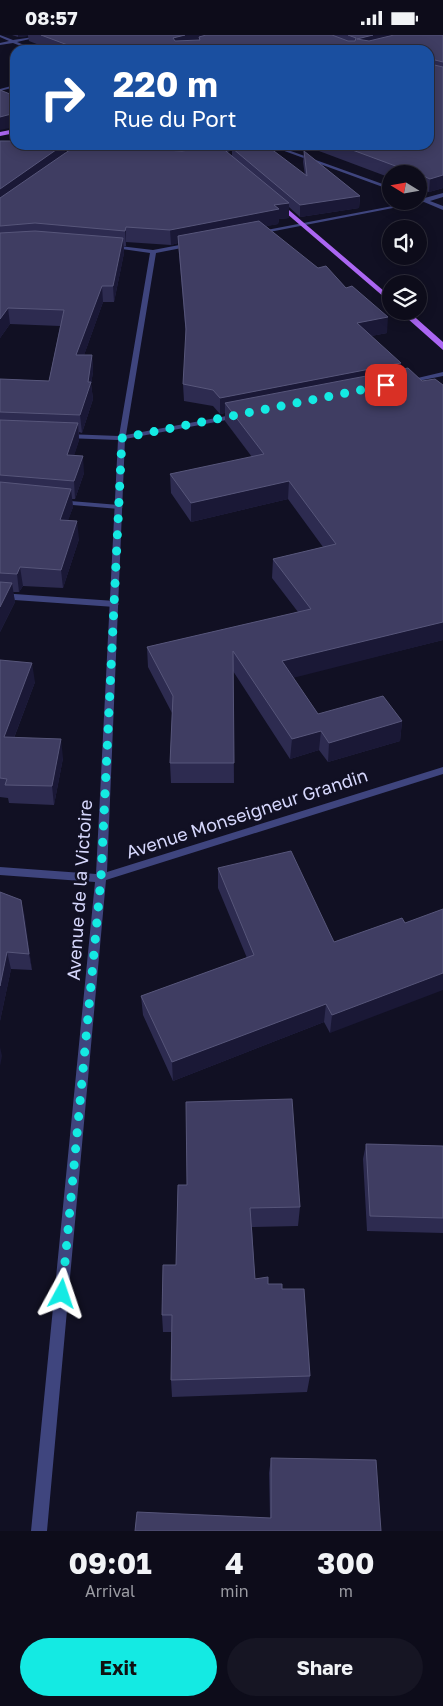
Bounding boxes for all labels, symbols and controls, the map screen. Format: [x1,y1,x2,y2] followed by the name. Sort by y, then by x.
[25,6,78,29] text: 08:57
[113,63,218,105] text: 220 m
[30,65,95,130] icon: right
[113,105,237,132] text: Rue du Port
[382,165,428,210] north arrow
[382,165,427,320] map controls
[382,220,427,265] button: sound
[382,275,427,320] button: layers
[365,364,407,406] pin
[372,371,400,399] icon: arrive
[123,764,370,863] street label: Avenue Monseigneur Grandin
[62,799,96,981] street label: Avenue de la Victoire
[35,1267,87,1319] position arrow
[69,1545,152,1581] text: 09:01
[225,1545,244,1581] text: 4
[317,1545,374,1581] text: 300
[85,1581,135,1601] text: Arrival
[220,1581,249,1601] text: min
[339,1581,353,1601] text: m
[20,1638,217,1696] button: Exit
[227,1638,423,1696] button: Share

